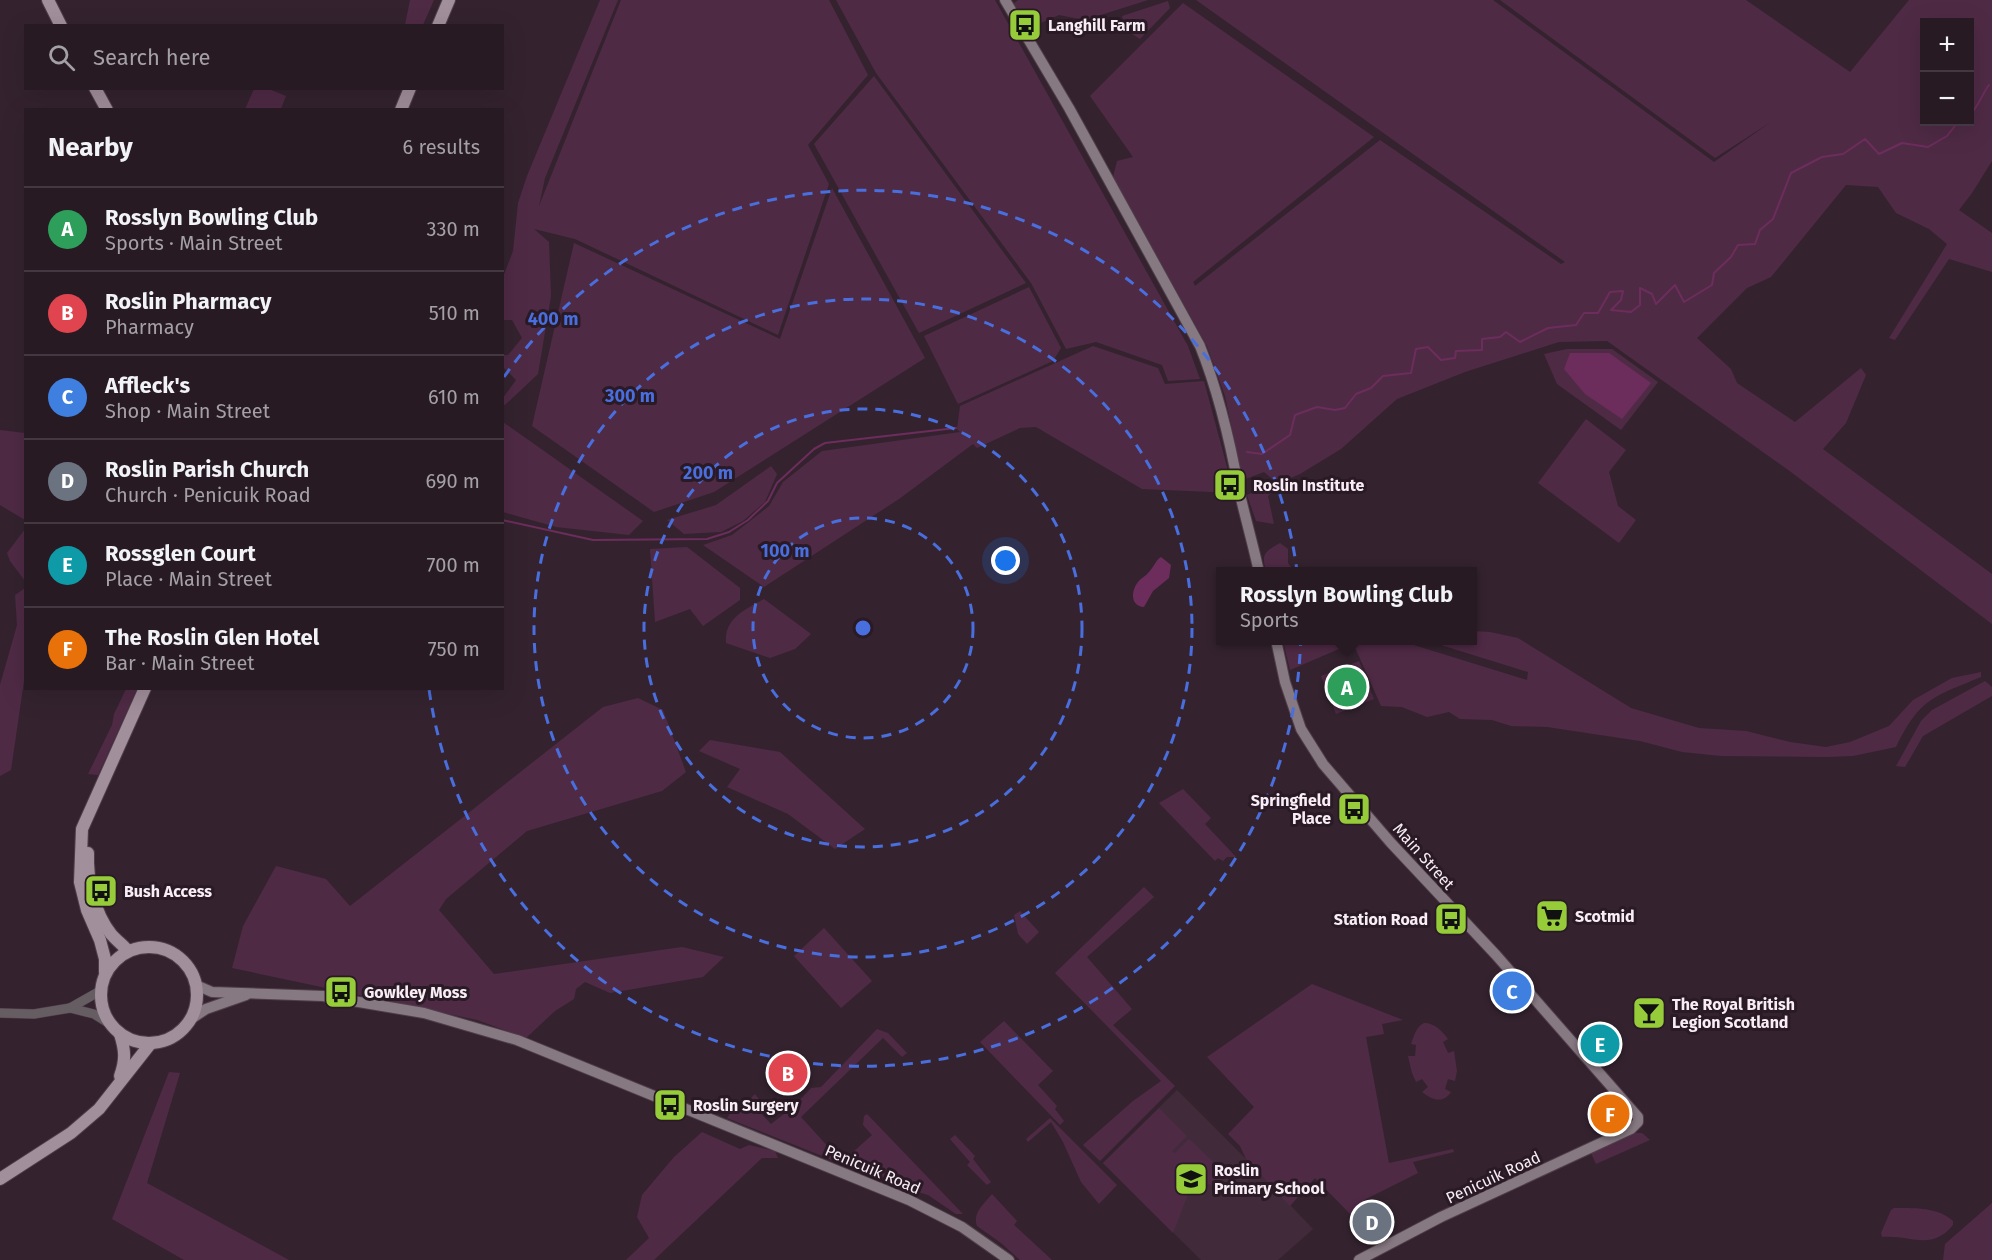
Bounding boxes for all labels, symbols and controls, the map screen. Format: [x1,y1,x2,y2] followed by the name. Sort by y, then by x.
[1007,7,1043,43] bus stop icon: Langhill Farm
[1048,16,1145,35] place label: Langhill Farm
[1920,18,1974,126] map controls
[1920,18,1974,72] button: +
[24,24,504,90] search box
[45,41,78,74] icon: search
[93,44,211,71] text: Search here
[1920,72,1974,126] button: −
[48,132,133,163] text: Nearby
[403,135,480,159] text: 6 results
[105,204,318,231] text: Rosslyn Bowling Club
[62,217,73,241] text: A
[426,217,480,241] text: 330 m
[105,231,283,255] text: Sports · Main Street
[105,288,271,315] text: Roslin Pharmacy
[61,301,74,325] text: B
[429,301,480,325] text: 510 m
[528,308,578,330] text: 400 m
[105,315,194,339] text: Pharmacy
[105,372,190,399] text: Affleck's
[62,385,73,409] text: C
[428,385,480,409] text: 610 m
[604,385,655,407] text: 300 m
[105,399,270,423] text: Shop · Main Street
[105,456,309,483] text: Roslin Parish Church
[683,462,733,484] text: 200 m
[1212,467,1248,503] bus stop icon: Roslin Institute
[61,469,74,493] text: D
[426,469,480,493] text: 690 m
[1253,476,1365,495] place label: Roslin Institute
[105,483,311,507] text: Church · Penicuik Road
[105,540,256,567] text: Rossglen Court
[761,540,809,562] text: 100 m
[991,546,1020,575] your location
[62,553,73,577] text: E
[427,553,480,577] text: 700 m
[105,567,272,591] text: Place · Main Street
[1216,567,1477,645] popup
[1240,581,1453,608] text: Rosslyn Bowling Club
[1240,608,1299,632] text: Sports
[853,618,873,638] centre of rings
[105,624,319,651] text: The Roslin Glen Hotel
[63,637,72,661] text: F
[428,637,480,661] text: 750 m
[105,651,255,675] text: Bar · Main Street
[1328,664,1366,710] pin: A
[1251,791,1331,828] place label: Springfield Place
[1336,791,1372,827] bus stop icon: Springfield Place
[1389,819,1458,894] street label: Main Street
[83,873,119,909] bus stop icon: Bush Access
[124,882,212,901] place label: Bush Access
[1534,898,1570,934] supermarket icon: Scotmid
[1433,901,1469,937] bus stop icon: Station Road
[1575,907,1635,926] place label: Scotmid
[1334,910,1428,929] place label: Station Road
[1492,968,1532,1014] pin: C
[323,974,359,1010] bus stop icon: Gowkley Moss
[364,983,467,1002] place label: Gowkley Moss
[1631,995,1667,1031] bar icon: The Royal British Legion Scotland
[1672,995,1795,1032] place label: The Royal British Legion Scotland
[1580,1022,1620,1066] pin: E
[768,1050,808,1096] pin: B
[652,1087,688,1123] bus stop icon: Roslin Surgery
[1590,1092,1630,1136] pin: F
[693,1096,799,1115] place label: Roslin Surgery
[822,1141,923,1198] street label: Penicuik Road
[1443,1147,1543,1208] street label: Penicuik Road
[1173,1161,1209,1197] school or university icon: Roslin Primary School
[1214,1161,1325,1198] place label: Roslin Primary School
[1352,1200,1392,1244] pin: D

